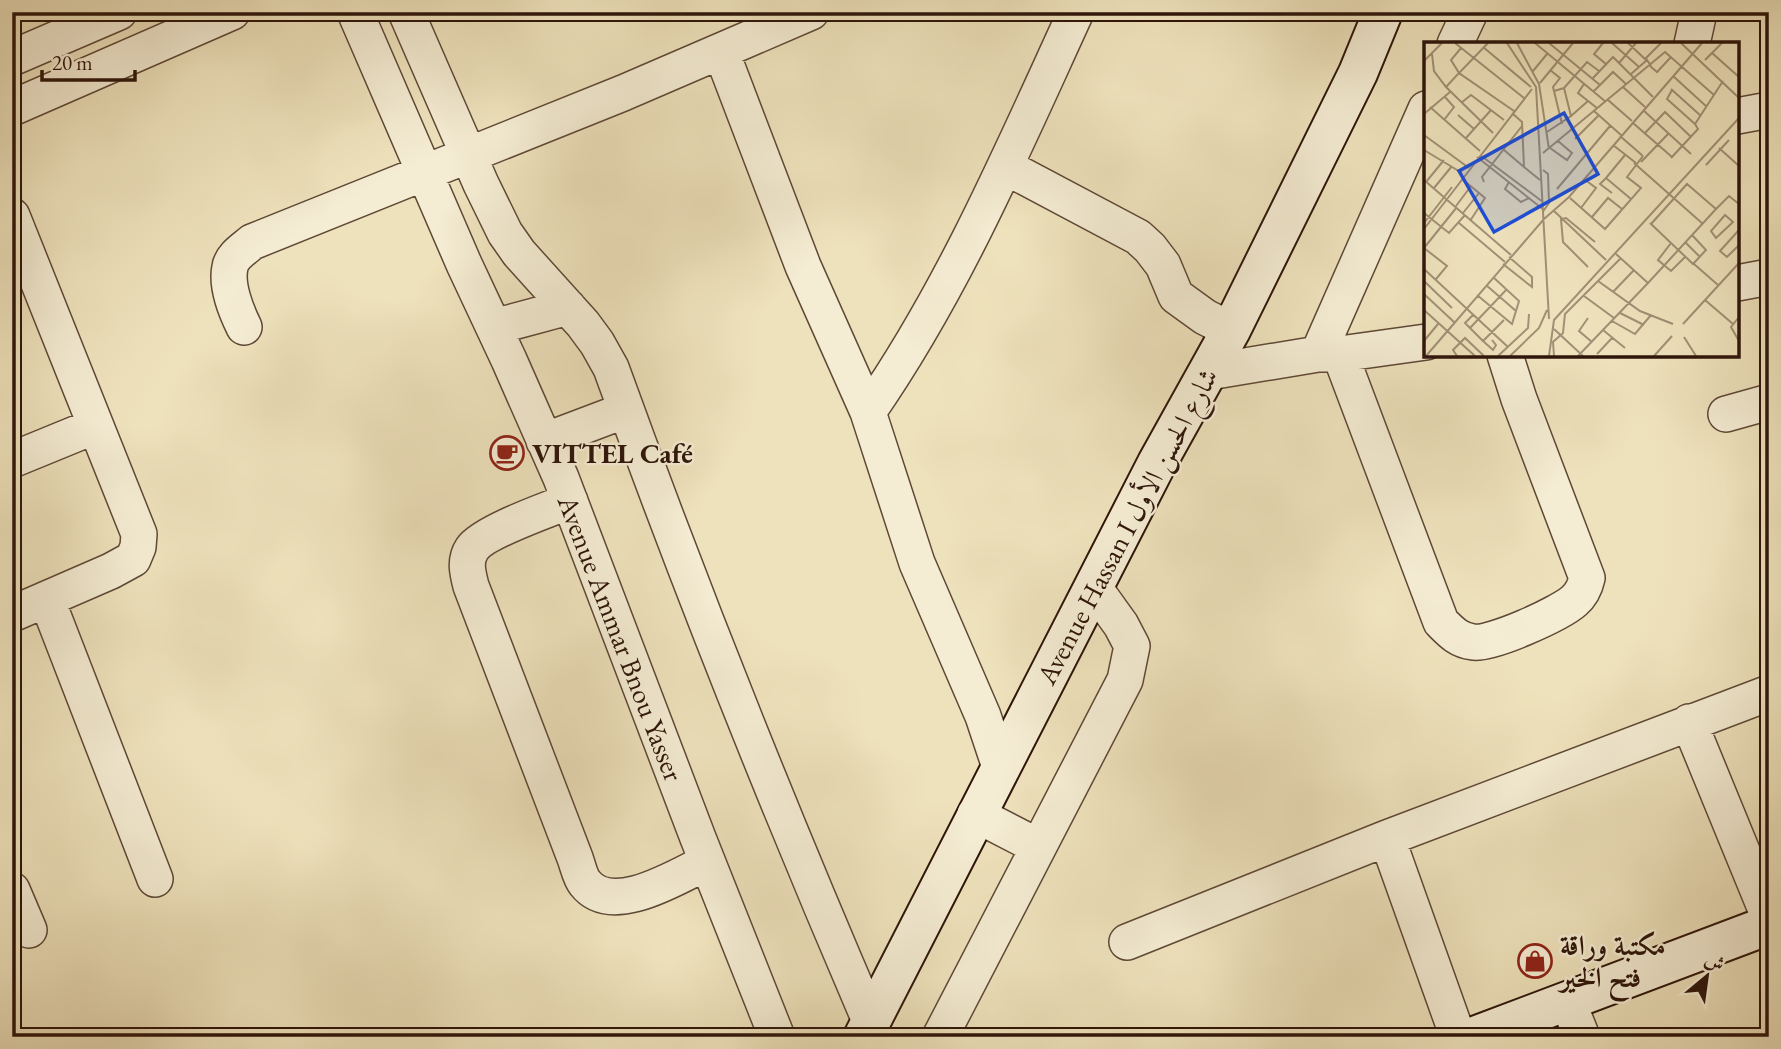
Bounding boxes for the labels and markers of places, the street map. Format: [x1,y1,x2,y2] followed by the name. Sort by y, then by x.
[488,434,526,472] cafe icon: VITTEL Café
[532,435,693,471] place label: VITTEL Café
[1557,927,1666,1003] place label: مكتبة وراقة فتح الخير
[1516,942,1554,980] shop icon: مكتبة وراقة فتح الخير

